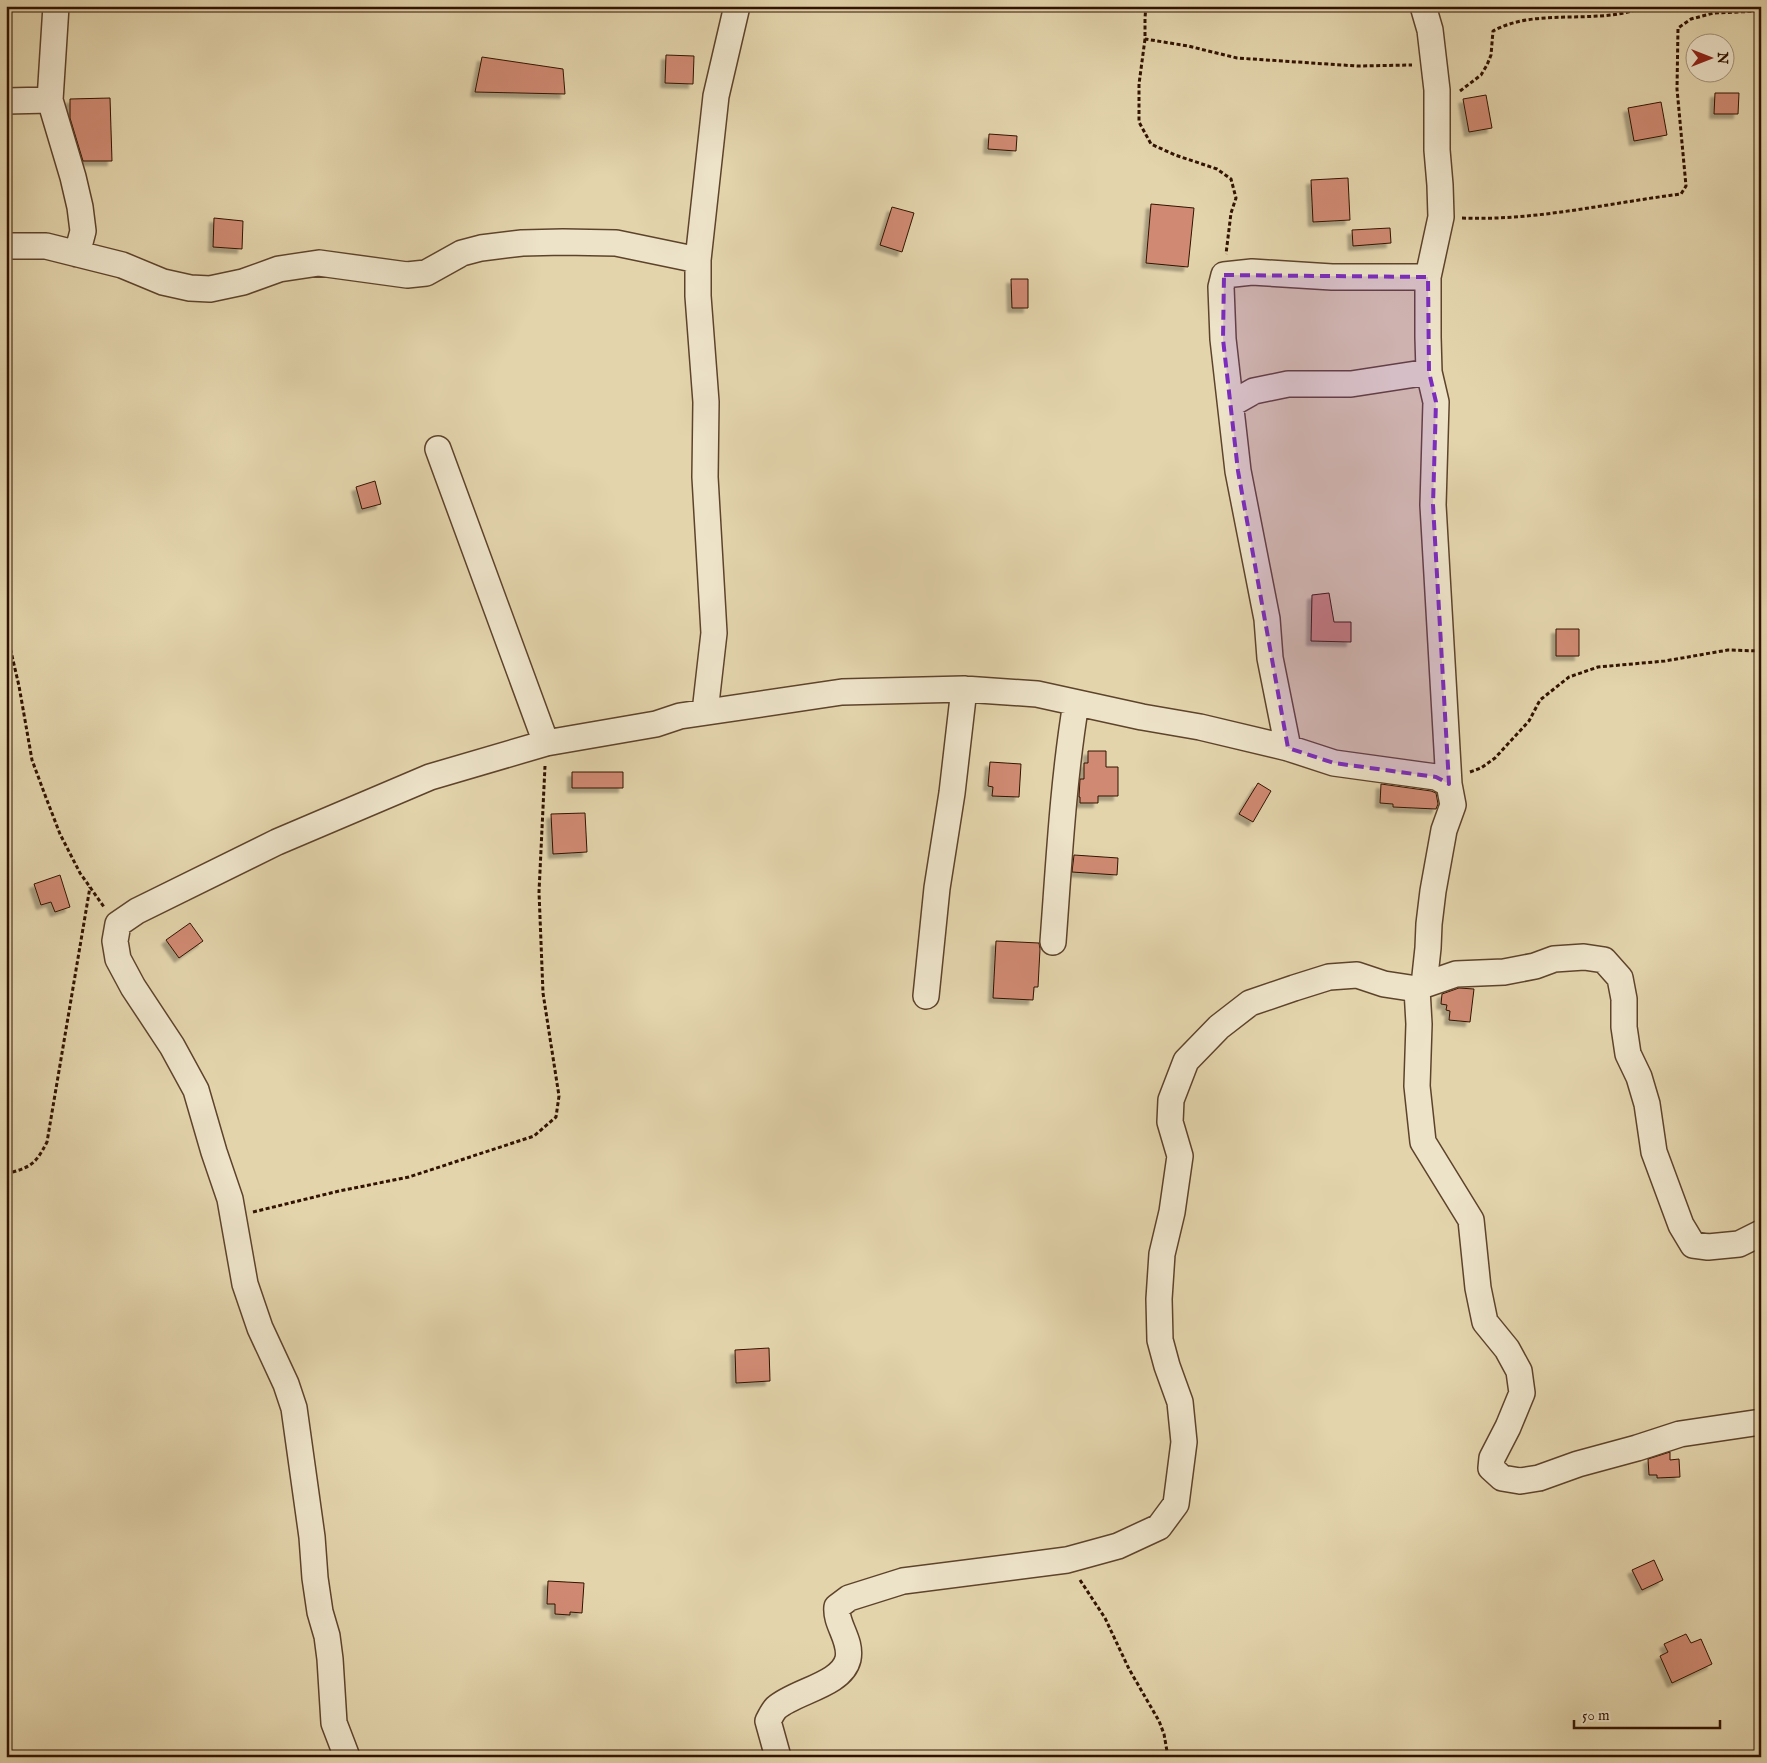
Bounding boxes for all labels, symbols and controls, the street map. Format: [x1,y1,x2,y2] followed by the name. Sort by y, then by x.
[1684,32,1734,82] north arrow
[1713,51,1731,64] text: N
[1574,1698,1721,1730] scale bar
[1582,1706,1610,1725] text: 50 m

